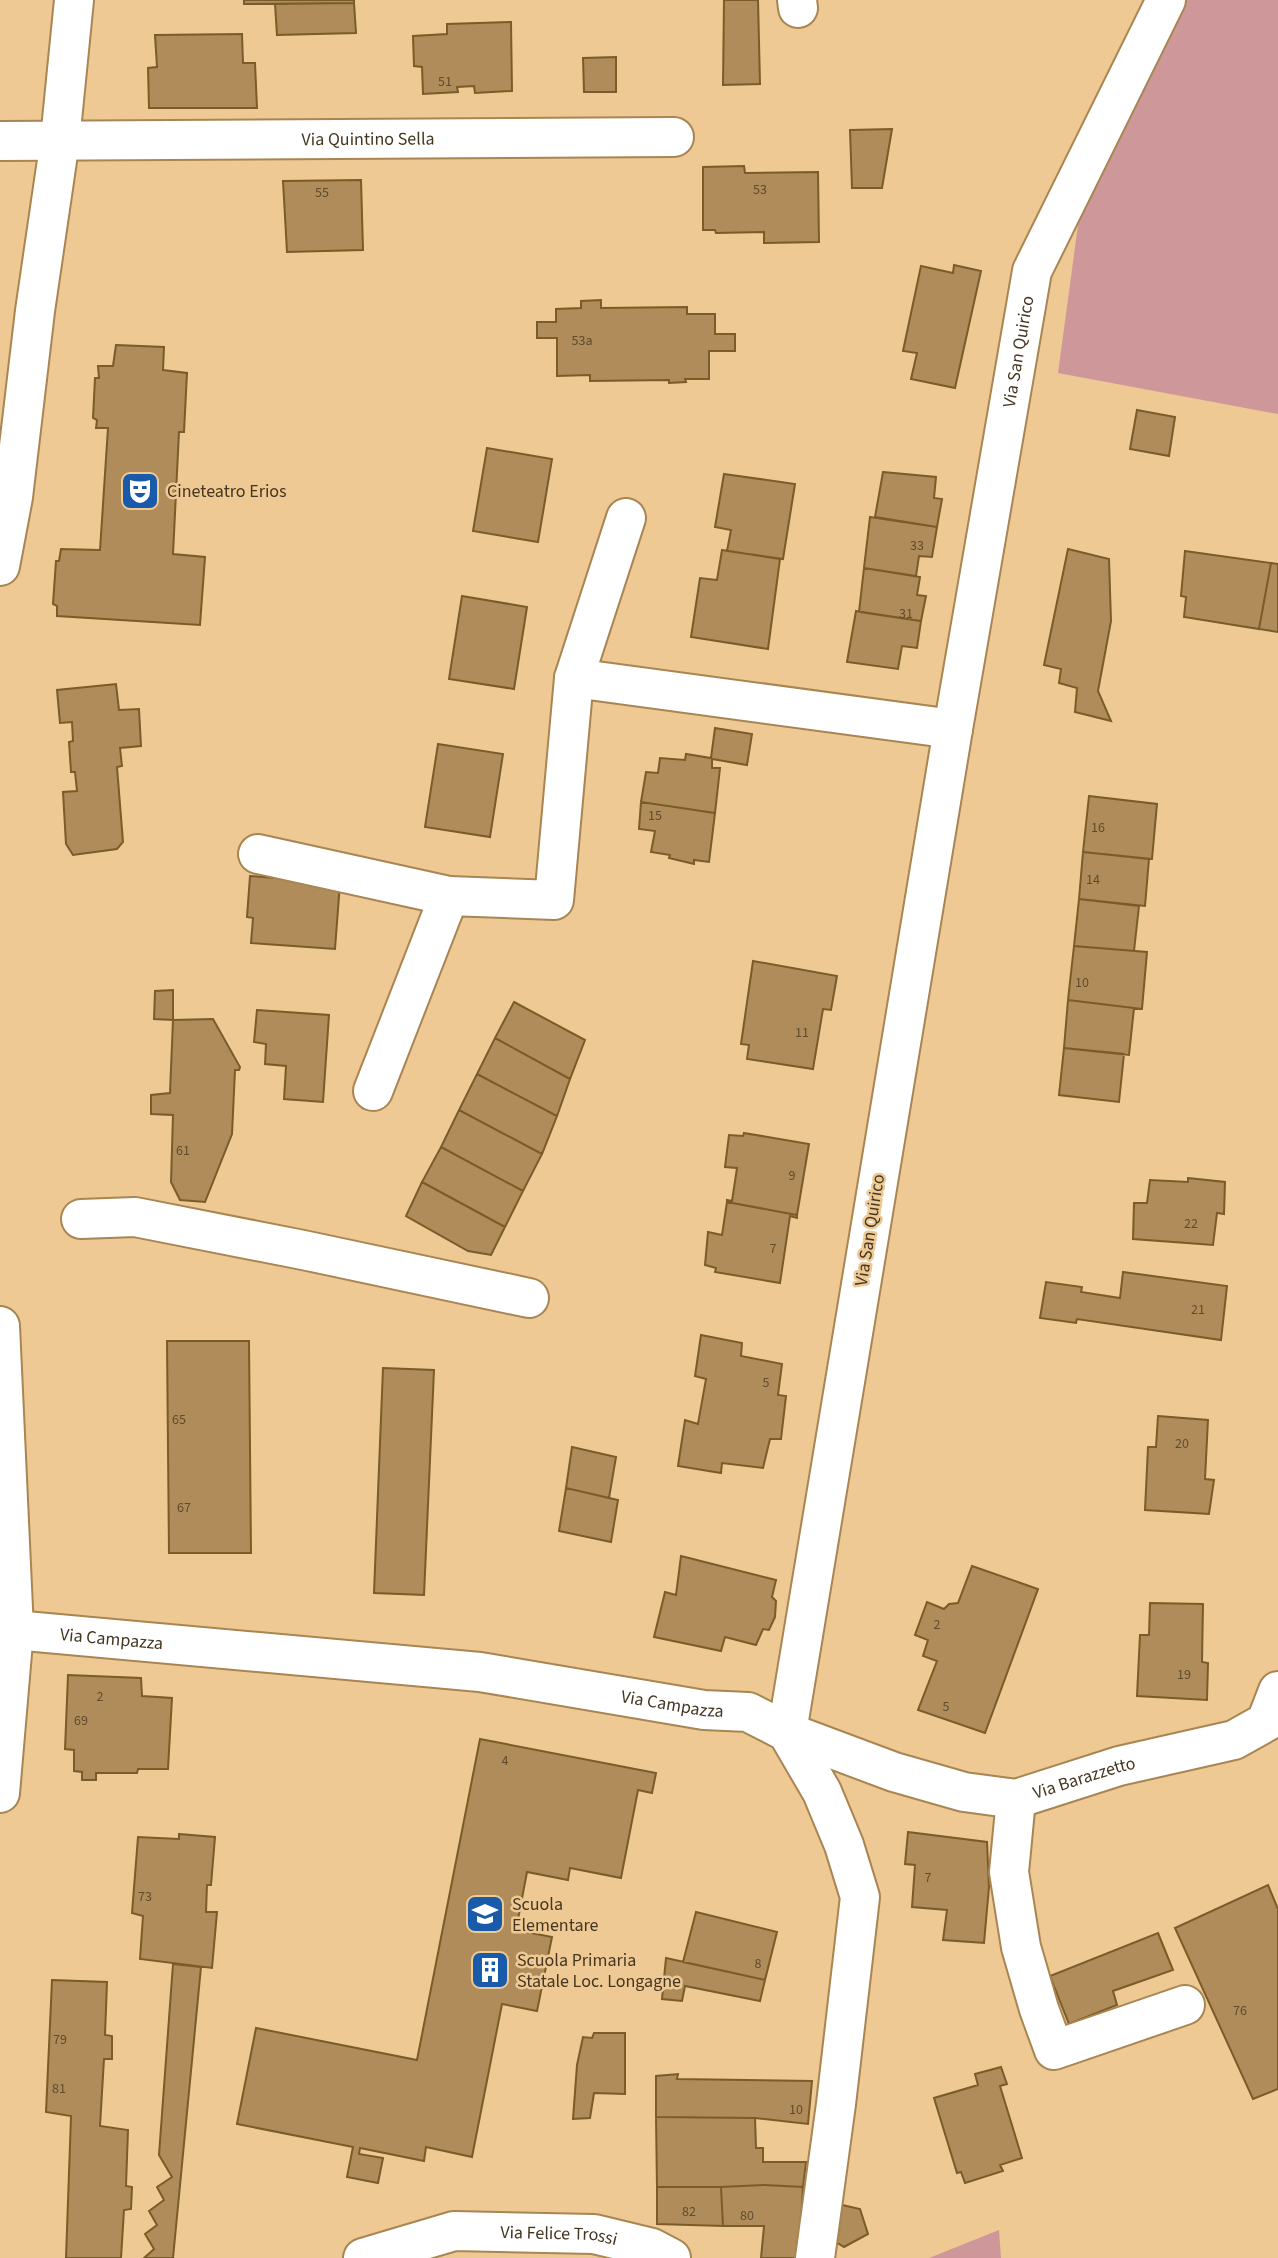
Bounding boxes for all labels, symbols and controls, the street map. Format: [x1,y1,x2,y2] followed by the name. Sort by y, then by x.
[438,72,452,92] house number: 51
[301,126,435,152] street label: Via Quintino Sella
[753,180,767,200] house number: 53
[315,183,329,203] house number: 55
[996,294,1040,409] street label: Via San Quirico
[572,331,592,351] house number: 53a
[119,470,161,512] theatre icon: Cineteatro Erios
[167,479,287,504] place label: Cineteatro Erios
[910,536,924,556] house number: 33
[899,604,913,624] house number: 31
[648,806,662,826] house number: 15
[1091,818,1105,838] house number: 16
[1086,870,1100,890] house number: 14
[1075,973,1089,993] house number: 10
[795,1023,809,1043] house number: 11
[176,1141,190,1161] house number: 61
[789,1166,796,1186] house number: 9
[849,1172,891,1288] street label: Via San Quirico
[1184,1214,1198,1234] house number: 22
[770,1239,777,1259] house number: 7
[1191,1300,1205,1320] house number: 21
[763,1373,770,1393] house number: 5
[172,1410,186,1430] house number: 65
[1175,1434,1189,1454] house number: 20
[177,1498,191,1518] house number: 67
[934,1615,941,1635] house number: 2
[59,1622,164,1656] street label: Via Campazza
[1177,1665,1191,1685] house number: 19
[619,1684,724,1723] street label: Via Campazza
[97,1687,104,1707] house number: 2
[943,1697,950,1717] house number: 5
[74,1711,88,1731] house number: 69
[1030,1750,1138,1805] street label: Via Barazzetto
[502,1751,509,1771] house number: 4
[925,1868,932,1888] house number: 7
[138,1887,152,1907] house number: 73
[512,1892,599,1938] place label: Scuola Elementare
[464,1893,506,1935] school or university icon: Scuola Elementare
[517,1948,681,1994] place label: Scuola Primaria Statale Loc. Longagne
[469,1949,511,1991] building icon: Scuola Primaria Statale Loc. Longagne
[755,1954,762,1974] house number: 8
[1233,2001,1247,2021] house number: 76
[53,2030,67,2050] house number: 79
[52,2079,66,2099] house number: 81
[789,2100,803,2120] house number: 10
[682,2202,696,2222] house number: 82
[740,2206,754,2226] house number: 80
[500,2219,620,2252] street label: Via Felice Trossi

